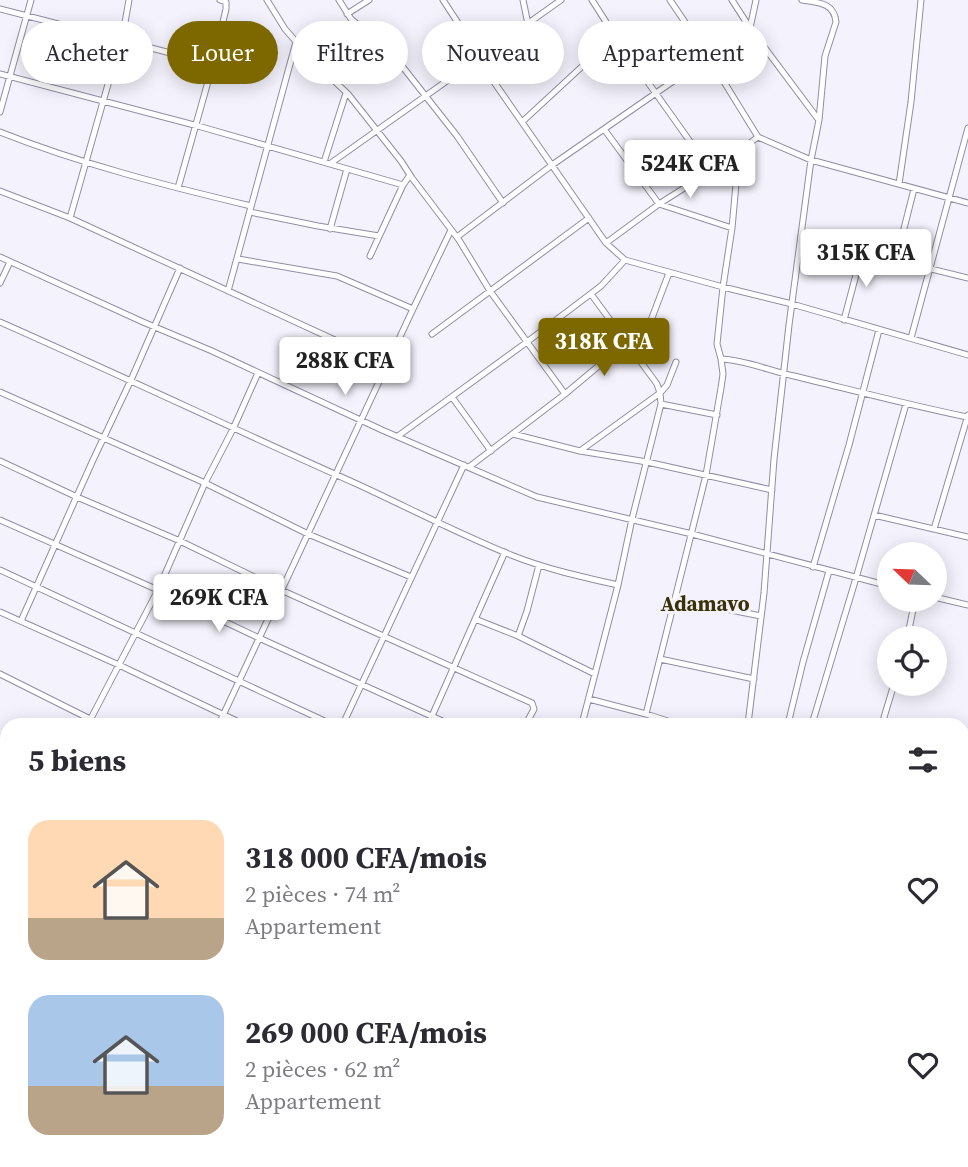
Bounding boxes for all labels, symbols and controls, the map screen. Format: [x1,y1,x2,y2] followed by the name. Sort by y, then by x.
[21,21,153,84] chip: Acheter
[167,21,278,84] chip: Louer
[292,21,408,84] chip: Filtres
[422,21,564,84] chip: Nouveau
[578,21,768,84] chip: Appartement
[618,140,762,200] pin: 524K CFA
[640,147,740,179] text: 524K CFA
[794,230,938,289] pin: 315K CFA
[816,236,916,268] text: 315K CFA
[532,318,676,378] pin: 318K CFA
[554,325,654,357] text: 318K CFA
[273,338,417,397] pin: 288K CFA
[295,344,395,376] text: 288K CFA
[877,542,947,612] north arrow
[877,542,947,696] map controls
[147,574,291,634] pin: 269K CFA
[169,581,269,613] text: 269K CFA
[660,589,750,618] district label: Adamavo
[877,626,947,696] button: locate
[28,740,126,781] text: 5 biens
[904,741,942,779] icon: filters
[245,837,487,878] text: 318 000 CFA/mois
[84,848,168,932] icon: home
[904,871,942,909] icon: heart
[245,878,400,910] text: 2 pièces · 74 m²
[245,910,381,942] text: Appartement
[245,1012,487,1053] text: 269 000 CFA/mois
[84,1023,168,1107] icon: home
[904,1046,942,1084] icon: heart
[245,1053,400,1085] text: 2 pièces · 62 m²
[245,1085,381,1117] text: Appartement

